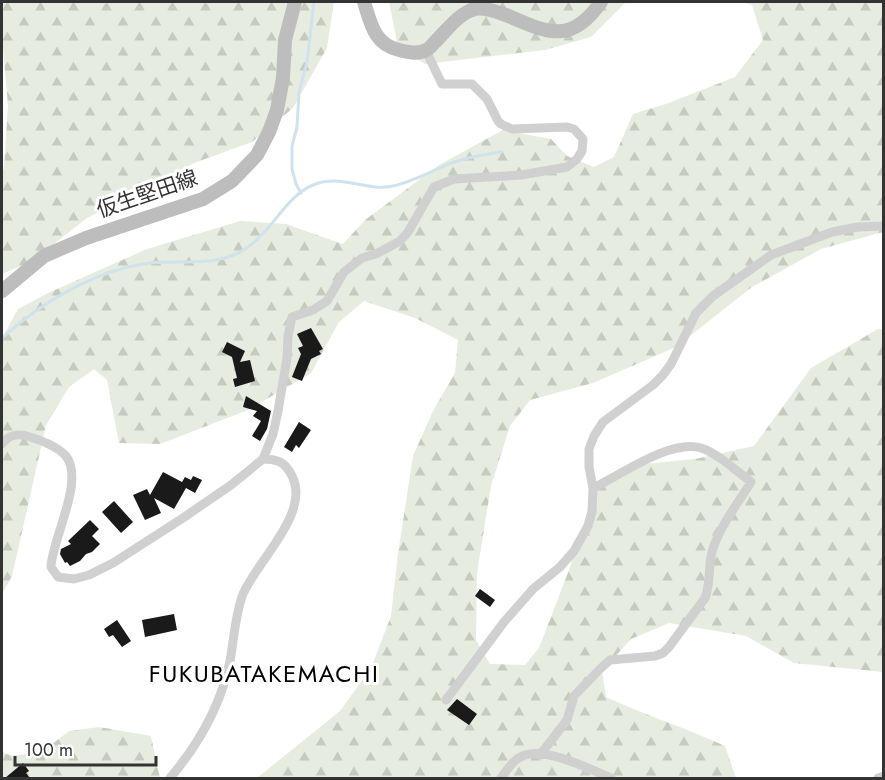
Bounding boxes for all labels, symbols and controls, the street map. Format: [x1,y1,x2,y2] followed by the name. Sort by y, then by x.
[92,163,202,225] street label: 仮生堅田線
[149,656,379,691] district label: FUKUBATAKEMACHI
[15,729,156,767] scale bar
[24,737,73,763] text: 100 m

